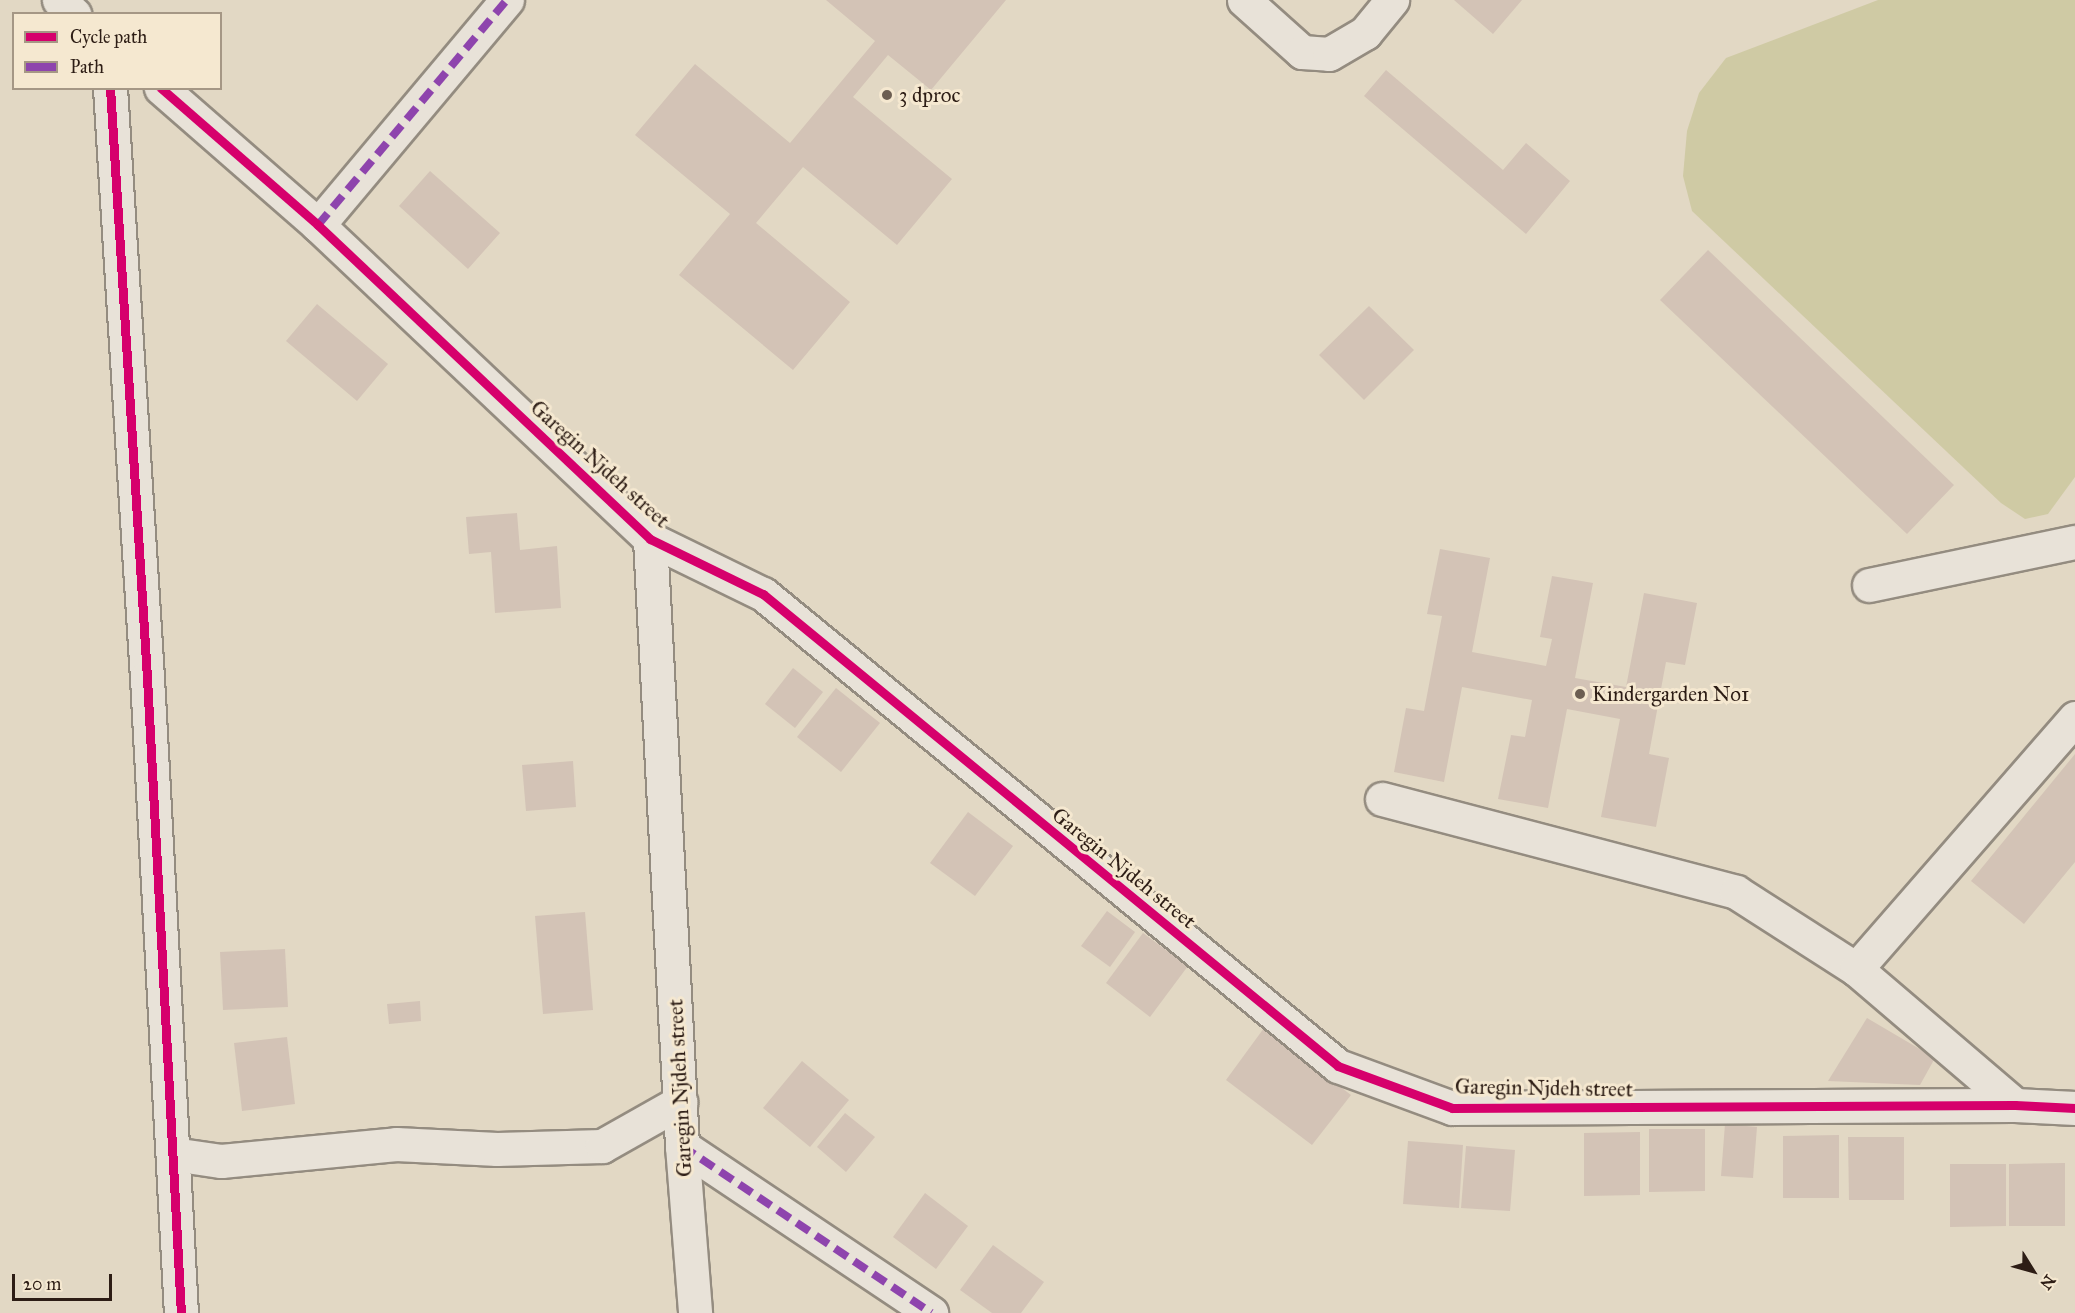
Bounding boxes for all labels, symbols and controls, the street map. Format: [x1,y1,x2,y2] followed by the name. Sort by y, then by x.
[12,12,222,90] legend
[70,26,147,48] text: Cycle path
[70,56,104,78] text: Path
[899,82,960,108] place label: 3 dproc
[880,88,894,102] marker: 3 dproc
[525,395,675,533] street label: Garegin Njdeh street
[1592,681,1749,707] place label: Kindergarden No1
[1573,687,1587,701] marker: Kindergarden No1
[1047,802,1201,934] street label: Garegin Njdeh street
[663,998,697,1178] street label: Garegin Njdeh street
[1455,1074,1633,1102] street label: Garegin Njdeh street
[2003,1241,2063,1301] north arrow
[15,1262,116,1300] scale bar
[2036,1271,2059,1293] text: N
[23,1273,61,1295] text: 20 m

